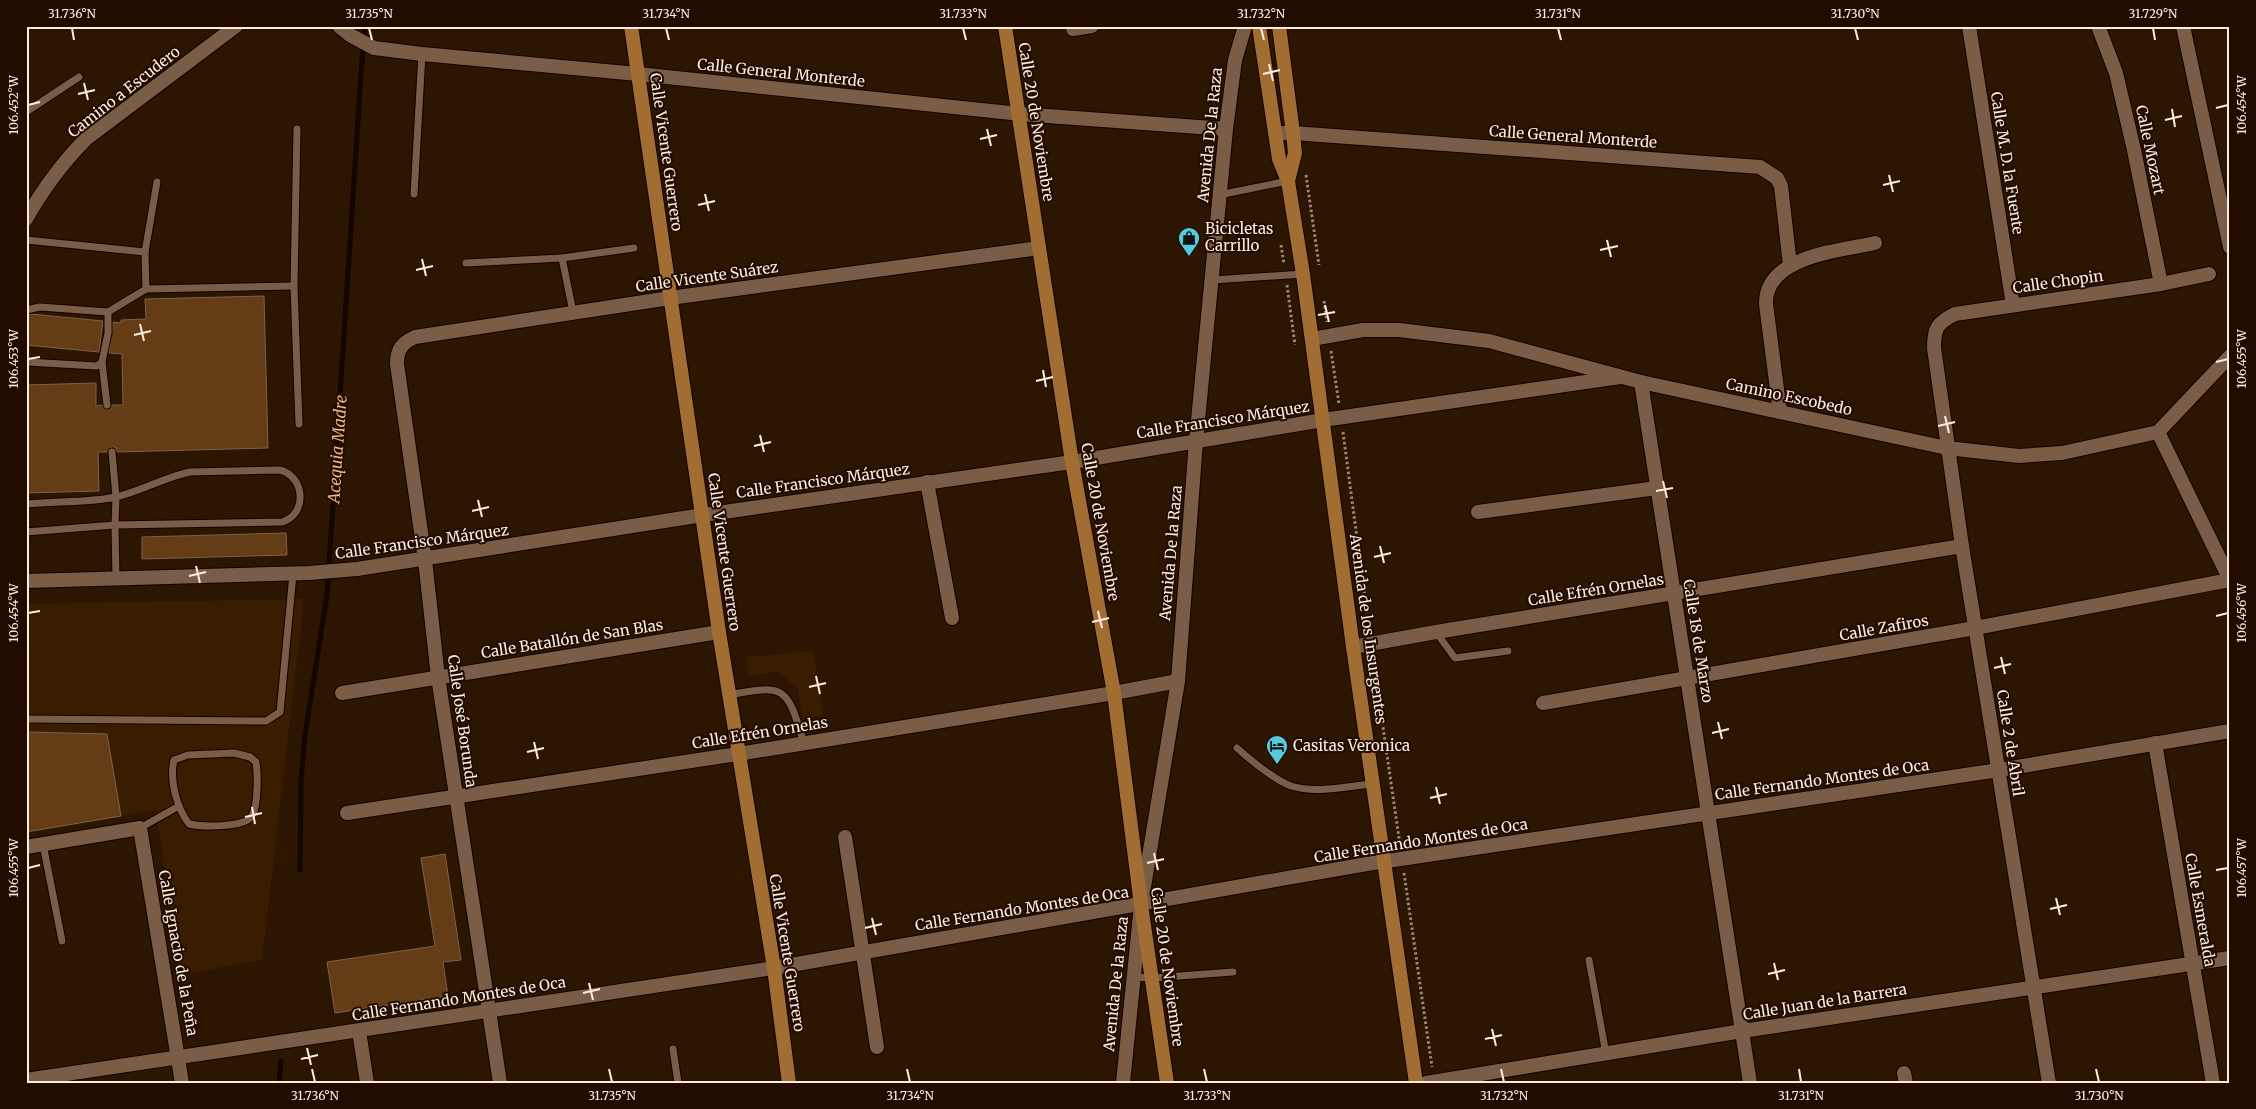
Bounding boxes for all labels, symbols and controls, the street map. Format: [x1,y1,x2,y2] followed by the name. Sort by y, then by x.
[48,6,97,21] text: 31.736°N
[345,6,393,21] text: 31.735°N
[642,6,690,21] text: 31.734°N
[939,6,988,21] text: 31.733°N
[1237,6,1286,21] text: 31.732°N
[1535,6,1582,21] text: 31.731°N
[1830,6,1880,21] text: 31.730°N
[2129,6,2178,21] text: 31.729°N
[1015,41,1058,203] street label: Calle 20 de Noviembre
[64,42,184,141] street label: Camino a Escudero
[696,54,866,91] street label: Calle General Monterde
[1193,66,1226,204] street label: Avenida De la Raza
[646,72,687,232] street label: Calle Vicente Guerrero
[6,74,21,135] text: 106.452°W
[2234,74,2249,134] text: 106.454°W
[1987,90,2028,236] street label: Calle M. D. la Fuente
[2132,103,2169,197] street label: Calle Mozart
[1488,121,1658,152] street label: Calle General Monterde
[1205,219,1273,255] place label: Bicicletas Carrillo
[1177,226,1201,257] shop icon: Bicicletas Carrillo
[634,257,779,296] street label: Calle Vicente Suárez
[2011,266,2104,297] street label: Calle Chopin
[6,328,21,389] text: 106.453°W
[2234,328,2249,389] text: 106.455°W
[1724,374,1854,419] street label: Camino Escobedo
[323,394,351,506] water label: Acequia Madre
[1135,396,1311,443] street label: Calle Francisco Márquez
[1077,441,1124,603] street label: Calle 20 de Noviembre
[735,459,911,502] street label: Calle Francisco Márquez
[704,472,745,632] street label: Calle Vicente Guerrero
[1155,485,1186,622] street label: Avenida De la Raza
[334,520,510,563] street label: Calle Francisco Márquez
[1346,532,1391,725] street label: Avenida de los Insurgentes
[1527,569,1665,610] street label: Calle Efrén Ornelas
[1679,578,1718,704] street label: Calle 18 de Marzo
[6,582,21,642] text: 106.454°W
[2234,582,2249,643] text: 106.456°W
[1838,610,1930,645] street label: Calle Zafiros
[480,615,664,662] street label: Calle Batallón de San Blas
[444,653,481,789] street label: Calle José Borunda
[1993,688,2028,798] street label: Calle 2 de Abril
[691,712,829,753] street label: Calle Efrén Ornelas
[1265,734,1289,765] hotel icon: Casitas Veronica
[1293,736,1410,755] place label: Casitas Veronica
[1714,755,1930,804] street label: Calle Fernando Montes de Oca
[1313,814,1529,867] street label: Calle Fernando Montes de Oca
[6,837,21,898] text: 106.455°W
[2234,837,2249,898] text: 106.457°W
[2181,852,2220,968] street label: Calle Esmeralda
[155,869,202,1037] street label: Calle Ignacio de la Peña
[766,873,809,1033] street label: Calle Vicente Guerrero
[914,882,1130,935] street label: Calle Fernando Montes de Oca
[1147,886,1188,1048] street label: Calle 20 de Noviembre
[1099,915,1132,1053] street label: Avenida De la Raza
[351,972,567,1025] street label: Calle Fernando Montes de Oca
[1742,979,1908,1024] street label: Calle Juan de la Barrera
[291,1088,340,1103] text: 31.736°N
[588,1088,636,1103] text: 31.735°N
[886,1088,934,1103] text: 31.734°N
[1183,1088,1232,1103] text: 31.733°N
[1480,1088,1529,1103] text: 31.732°N
[1778,1088,1825,1103] text: 31.731°N
[2074,1088,2124,1103] text: 31.730°N

